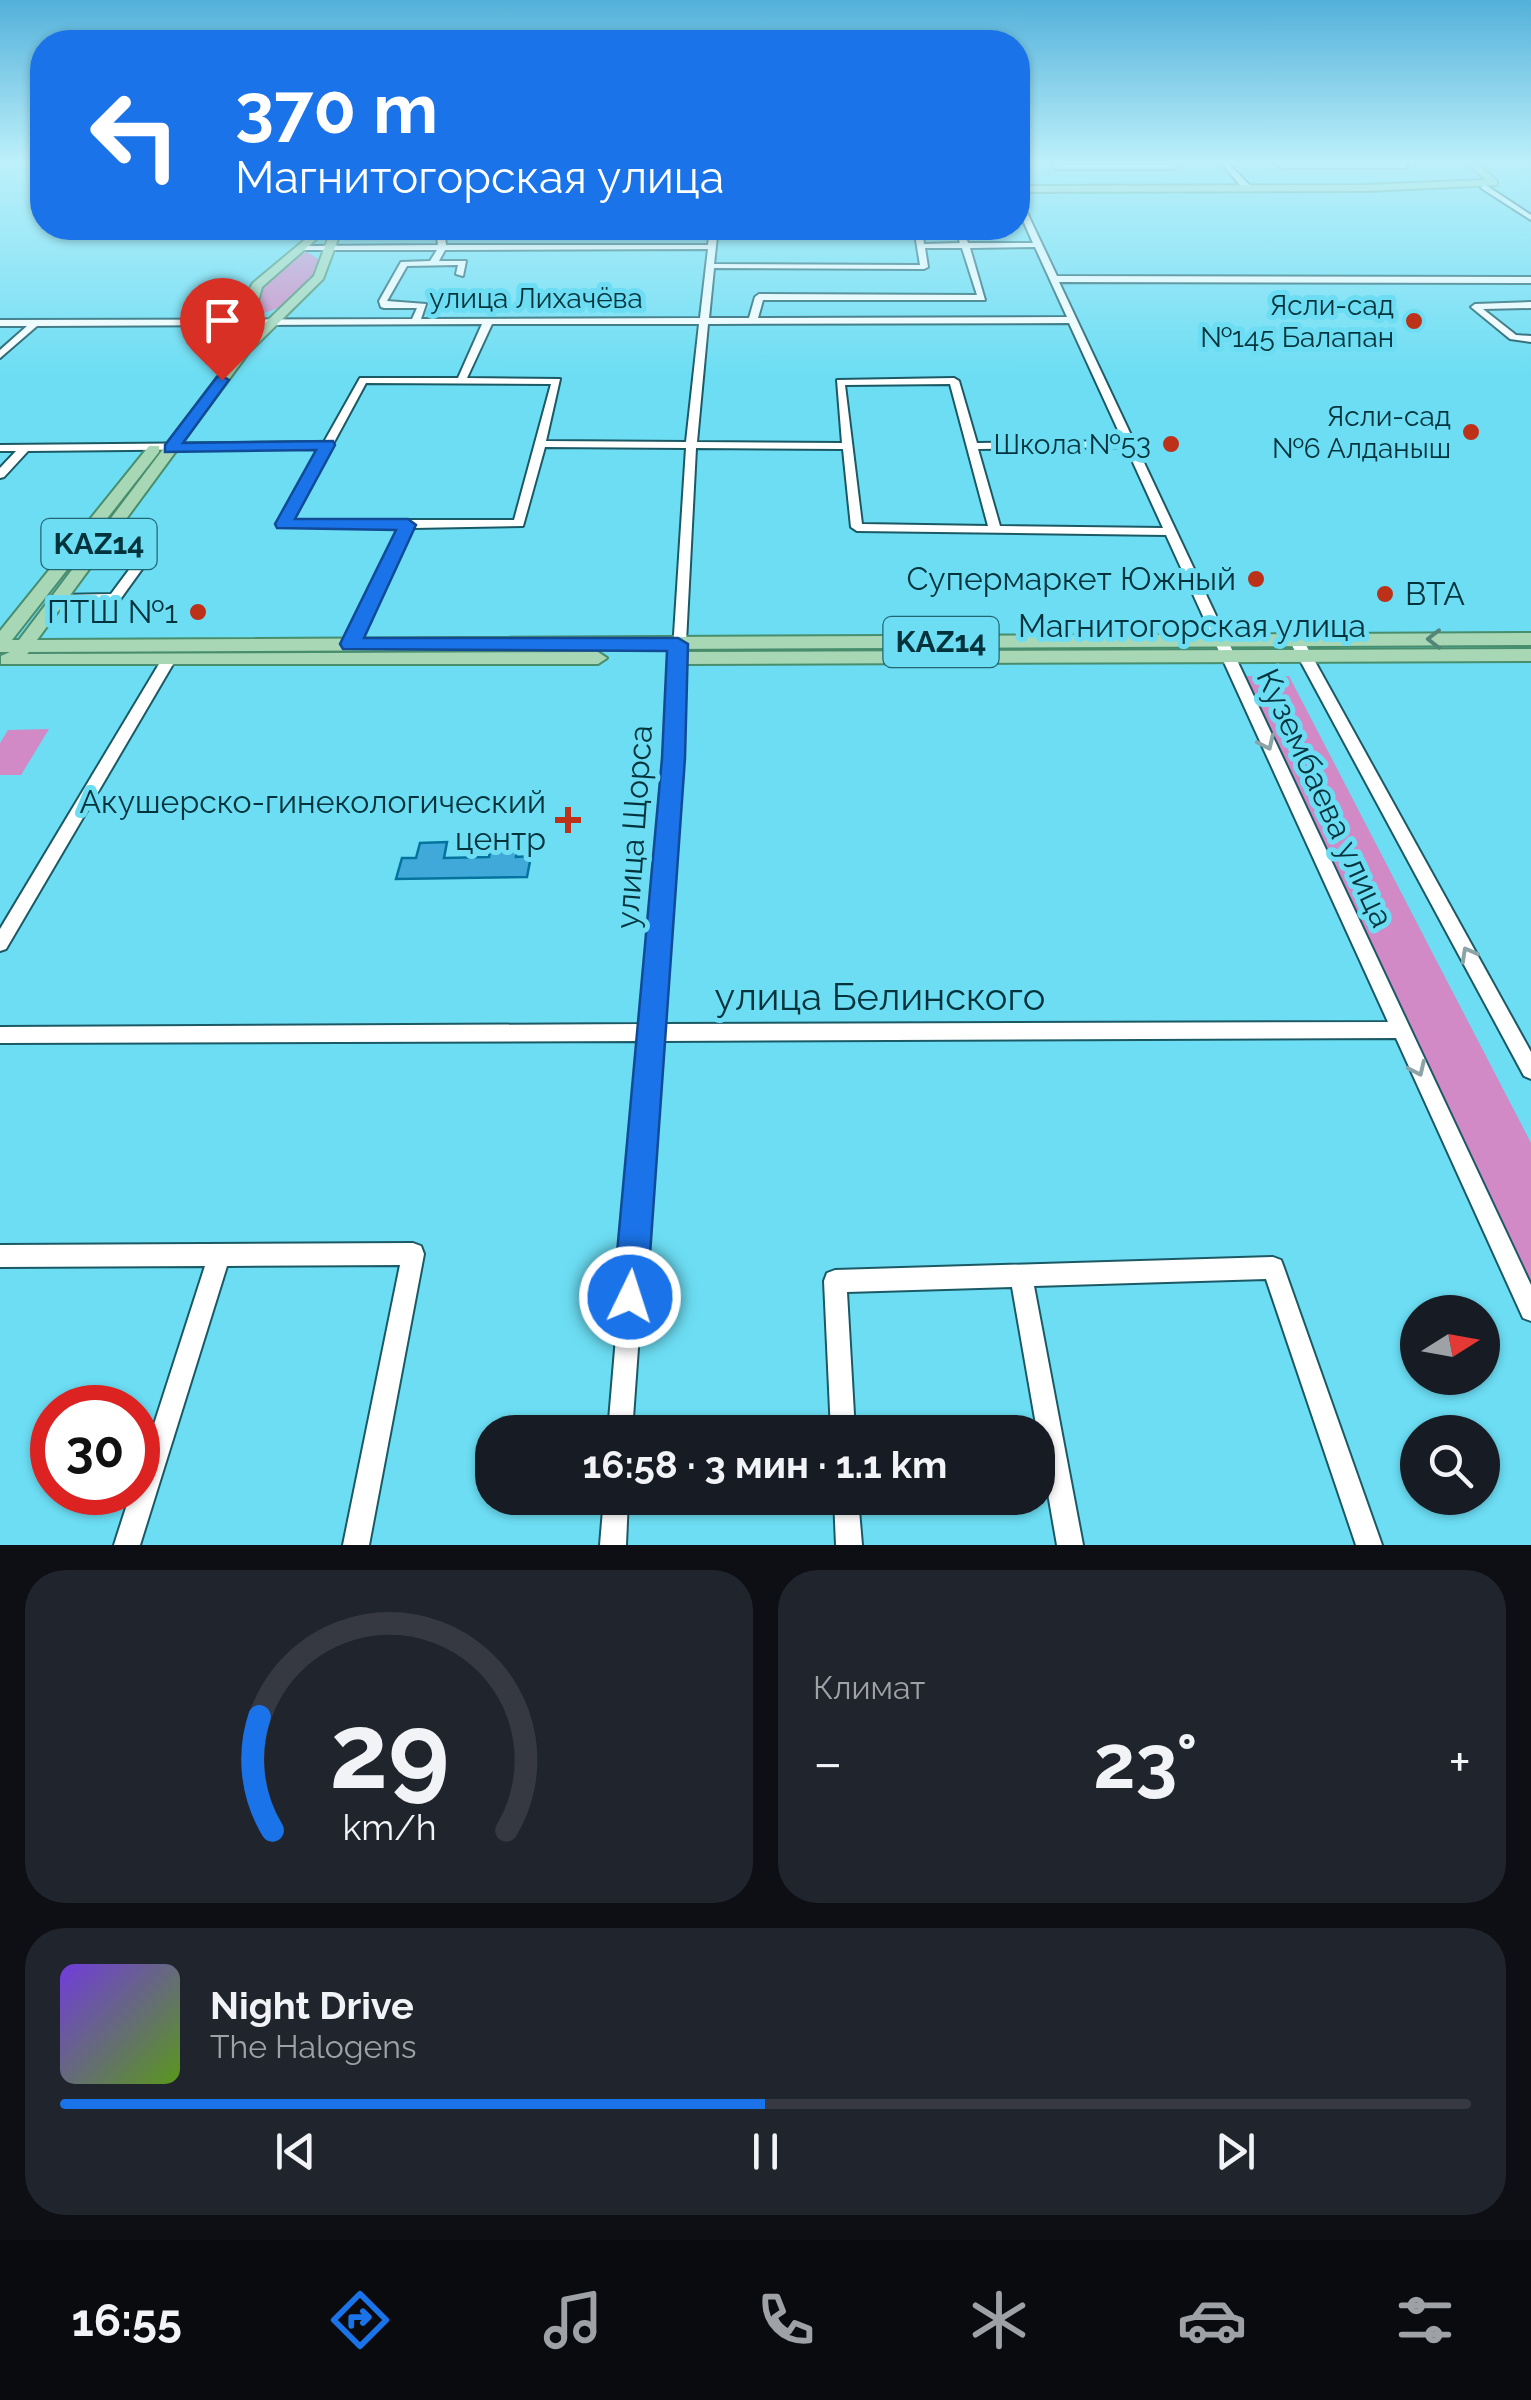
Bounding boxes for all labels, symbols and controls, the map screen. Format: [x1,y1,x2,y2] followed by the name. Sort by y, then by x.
[235,67,438,149] text: 370 m
[70,70,200,200] icon: left
[235,151,724,204] text: Магнитогорская улица
[180,278,265,381] pin
[429,282,643,315] street label: улица Лихачёва
[1200,289,1394,354] place label: Ясли-сад №145 Балапан
[195,293,250,348] icon: arrive
[1403,310,1425,332] marker: Ясли-сад №145 Балапан
[1272,400,1451,465] place label: Ясли-сад №6 Алданыш
[1460,421,1482,443] marker: Ясли-сад №6 Алданыш
[993,428,1151,461] place label: Школа №53
[1160,433,1182,455] marker: Школа №53
[42,519,156,569] road number: KAZ14
[906,560,1236,597] place label: Супермаркет Южный
[1245,568,1267,590] marker: Супермаркет Южный
[1405,575,1465,612] place label: BTA
[1374,583,1396,605] marker: BTA
[47,593,178,630] place label: ПТШ №1
[187,601,209,623] marker: ПТШ №1
[1018,607,1366,644] street label: Магнитогорская улица
[884,617,998,667] road number: KAZ14
[1425,628,1440,650] one-way arrow
[1249,663,1401,933] street label: Кузембаева улица
[608,724,659,930] street label: улица Щорса
[1254,732,1274,750] one-way arrow
[79,783,546,857] place label: Акушерско-гинекологический центр
[555,807,581,833] marker: Акушерско-гинекологический центр
[1460,946,1480,964] one-way arrow
[715,974,1045,1019] street label: улица Белинского
[1406,1059,1426,1077] one-way arrow
[578,1245,682,1349] position arrow
[1400,1295,1500,1395] north arrow
[1400,1295,1500,1515] map controls
[30,1385,160,1515] speed limit sign: 30
[1400,1415,1500,1515] button: search
[583,1442,947,1487] text: 16:58 · 3 мин · 1.1 km
[813,1669,925,1706] text: Климат
[329,1690,449,1812] text: 29
[1093,1717,1198,1806] text: 23°
[813,1730,843,1795] text: −
[1448,1730,1471,1795] text: +
[342,1806,436,1848] text: km/h
[210,1983,414,2028] text: Night Drive
[210,2028,416,2065] text: The Halogens
[268,2124,323,2179] icon: previous
[738,2124,793,2179] icon: pause
[1208,2124,1263,2179] icon: next
[325,2285,395,2355] icon: directions
[538,2285,608,2355] icon: music
[751,2285,821,2355] icon: phone
[964,2285,1034,2355] icon: climate
[1177,2285,1247,2355] icon: car
[1390,2285,1460,2355] icon: filters
[71,2294,182,2347] text: 16:55

